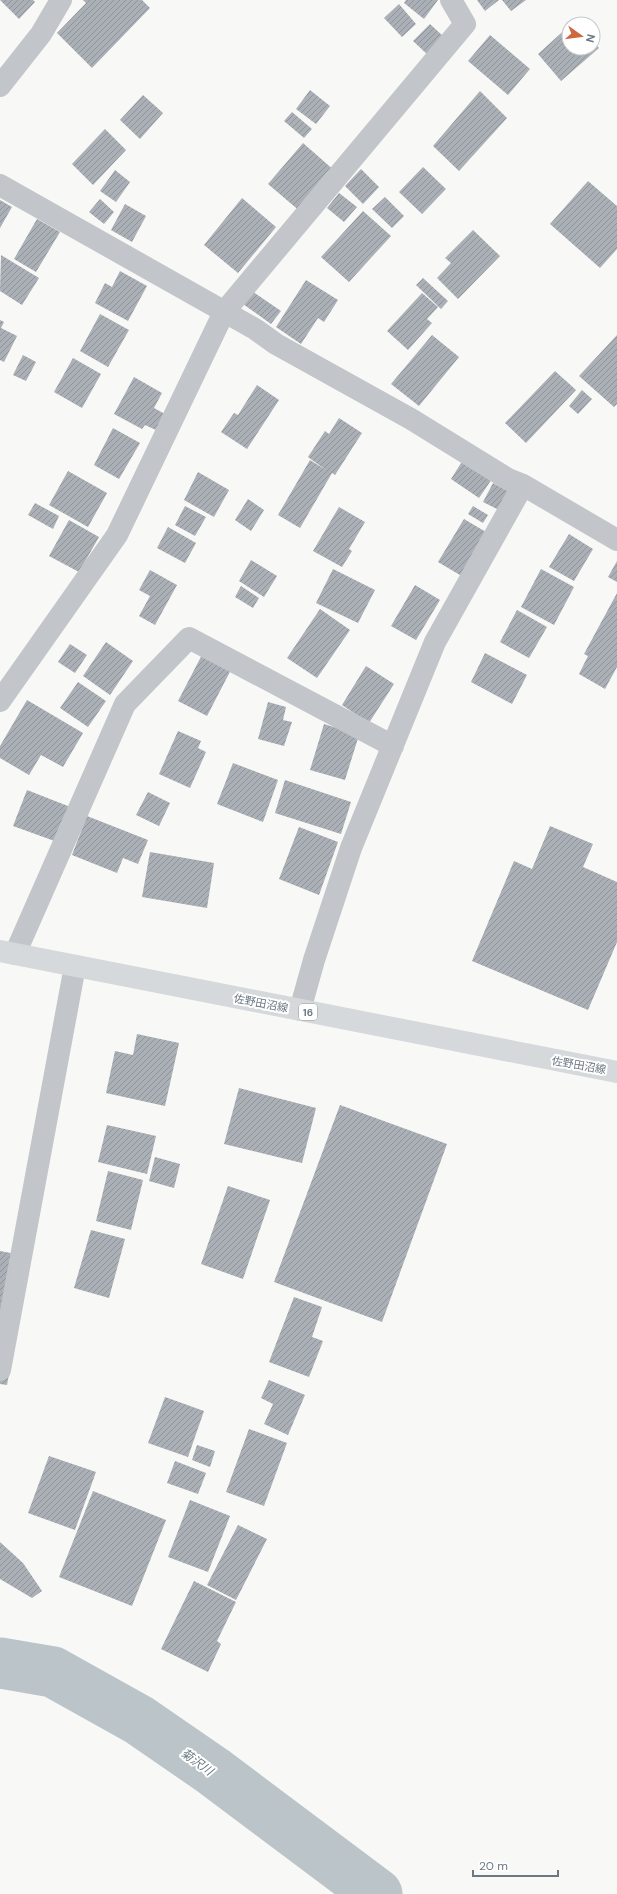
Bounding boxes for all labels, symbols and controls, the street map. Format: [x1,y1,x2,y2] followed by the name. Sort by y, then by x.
[561,16,601,56] north arrow
[583,33,598,44] text: N
[233,991,289,1015] street label: 佐野田沼線
[299,1004,317,1020] road number: 16
[551,1053,607,1077] street label: 佐野田沼線
[178,1745,218,1780] water label: 菊沢川
[473,1852,558,1878] scale bar
[479,1858,508,1874] text: 20 m

